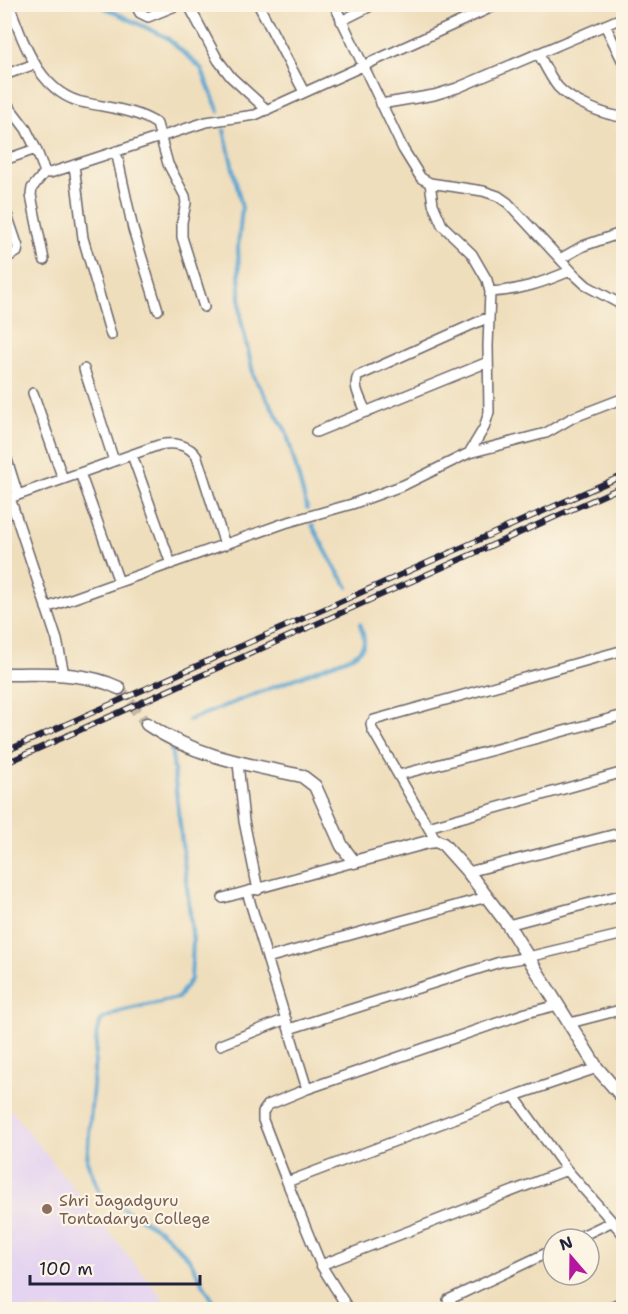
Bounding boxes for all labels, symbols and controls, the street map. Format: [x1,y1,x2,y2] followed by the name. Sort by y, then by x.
[59,1190,210,1229] place label: Shri Jagadguru Tontadarya College
[40,1202,54,1216] marker: Shri Jagadguru Tontadarya College
[541,1227,601,1287] north arrow
[556,1231,576,1255] text: N
[30,1248,200,1286] scale bar
[39,1257,93,1281] text: 100 m

